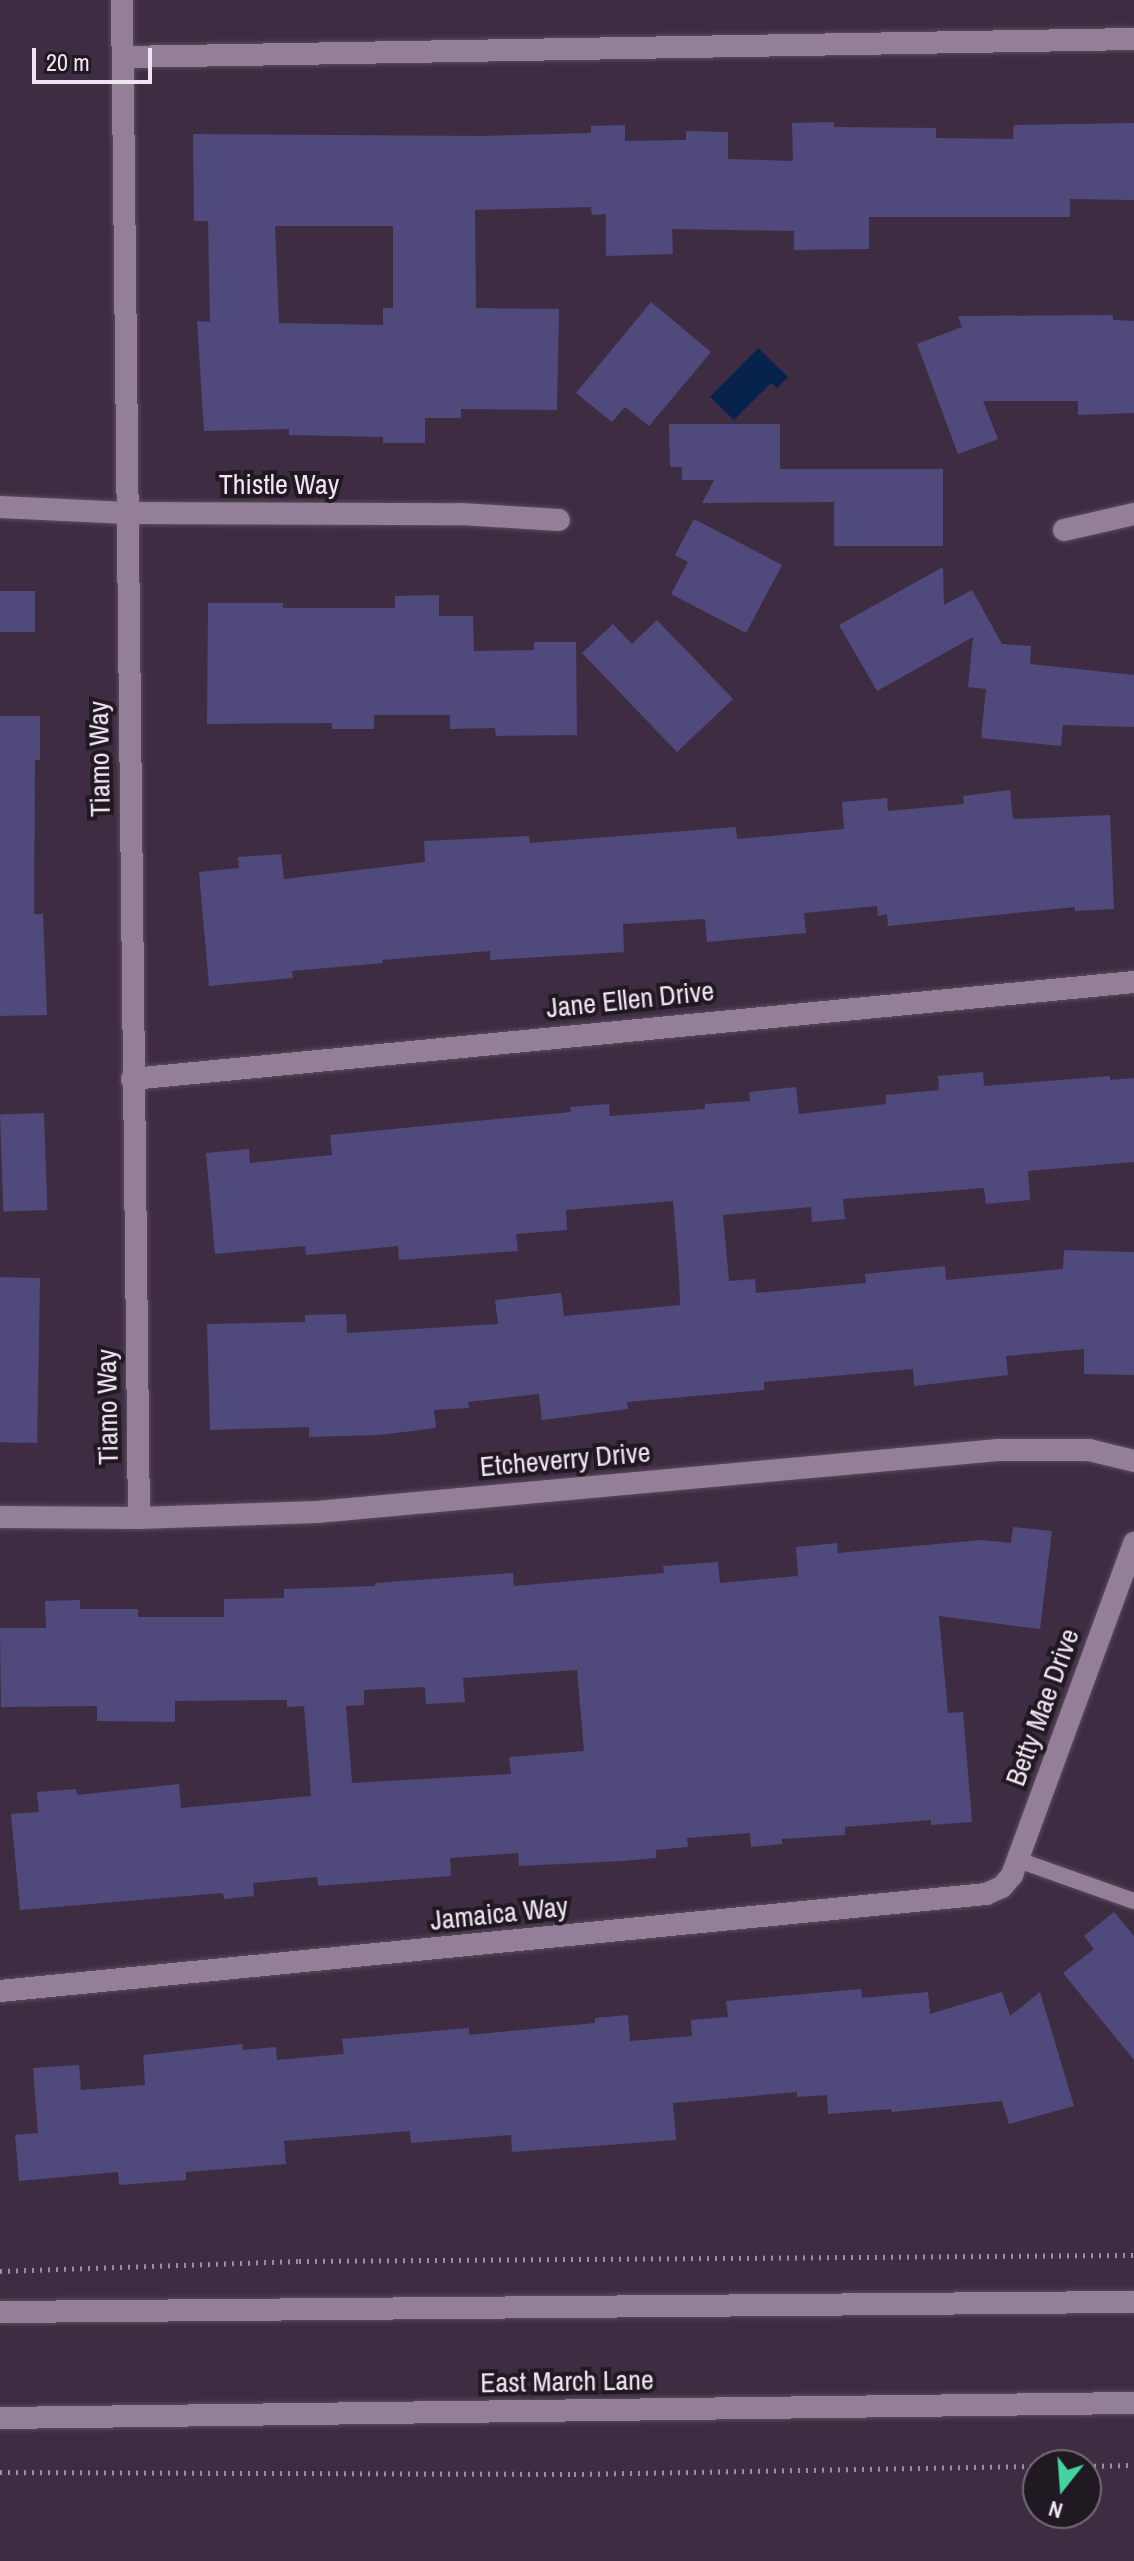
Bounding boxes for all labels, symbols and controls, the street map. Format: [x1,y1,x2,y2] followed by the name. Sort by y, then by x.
[36,32,156,82] scale bar
[46,46,90,78] text: 20 m
[219,467,339,501] street label: Thistle Way
[81,701,117,817] street label: Tiamo Way
[544,973,716,1025] street label: Jane Ellen Drive
[89,1349,125,1465] street label: Tiamo Way
[478,1435,652,1483] street label: Etcheverry Drive
[998,1624,1086,1790] street label: Betty Mae Drive
[429,1889,569,1937] street label: Jamaica Way
[480,2363,654,2399] street label: East March Lane
[1022,2449,1102,2529] north arrow
[1045,2494,1066,2526] text: N

